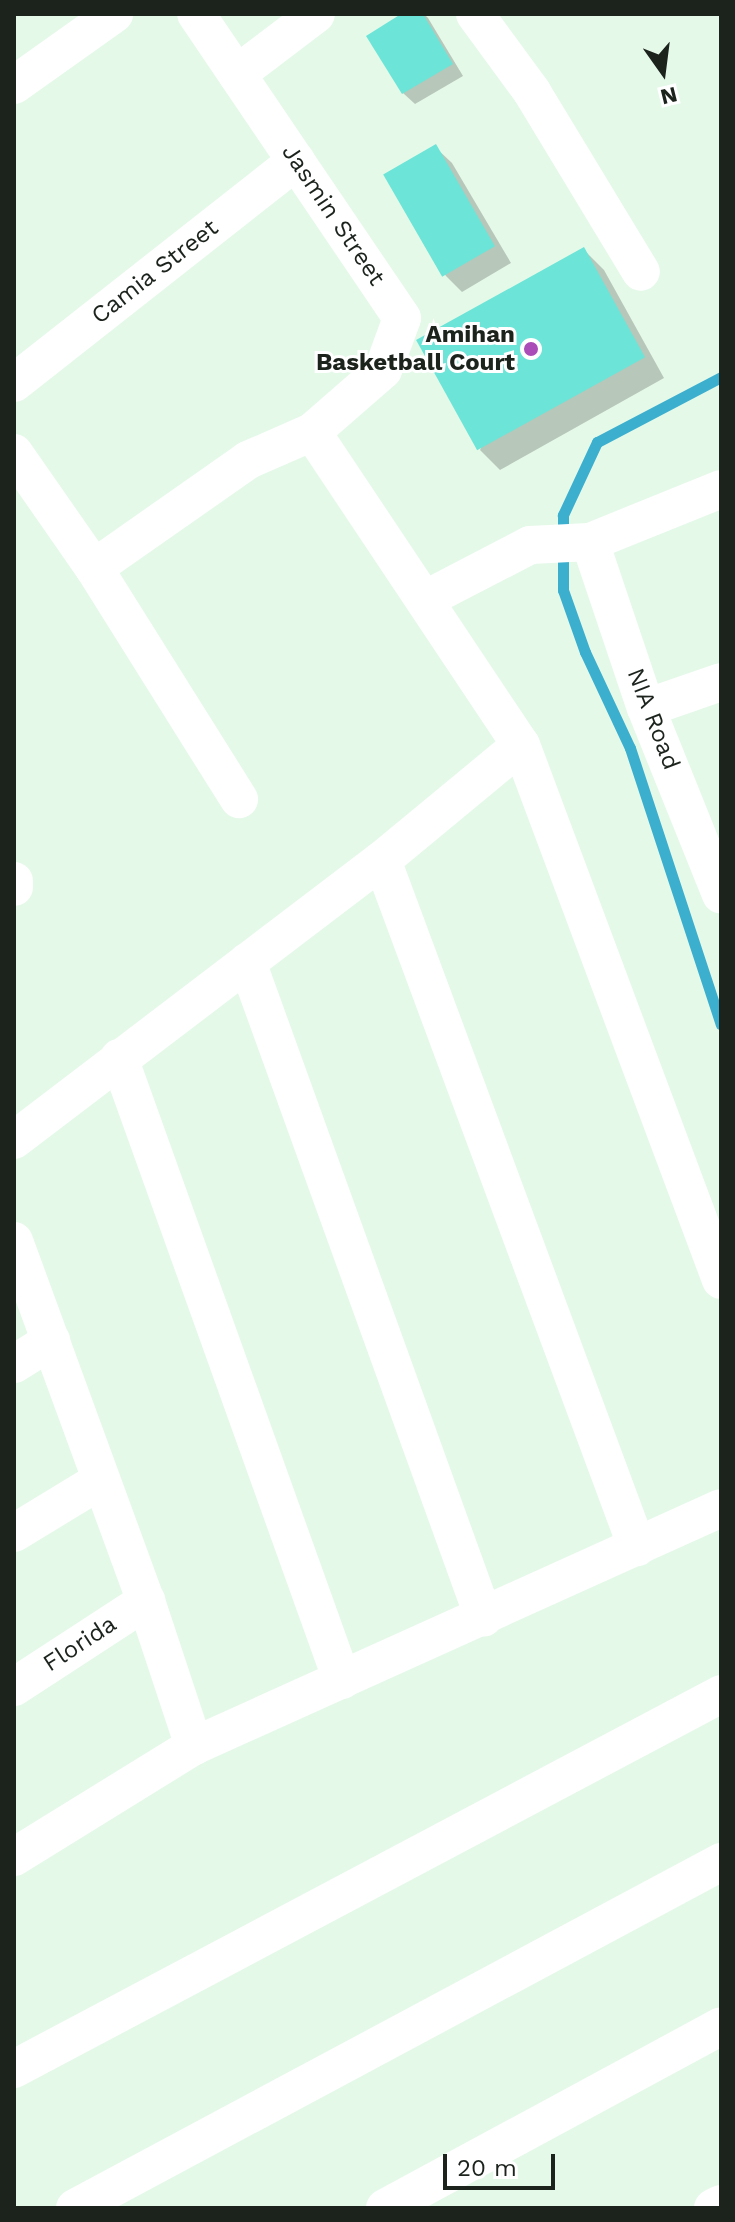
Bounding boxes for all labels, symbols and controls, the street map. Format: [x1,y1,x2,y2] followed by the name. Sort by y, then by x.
[623,32,703,112] north arrow
[658,82,680,110] text: N
[275,139,391,291] street label: Jasmin Street
[86,213,224,331] street label: Camia Street
[316,321,515,377] place label: Amihan Basketball Court
[522,340,540,358] marker: Amihan Basketball Court
[620,664,686,774] street label: NIA Road
[38,1610,122,1678] street label: Florida
[447,2138,559,2188] scale bar
[457,2154,517,2182] text: 20 m

